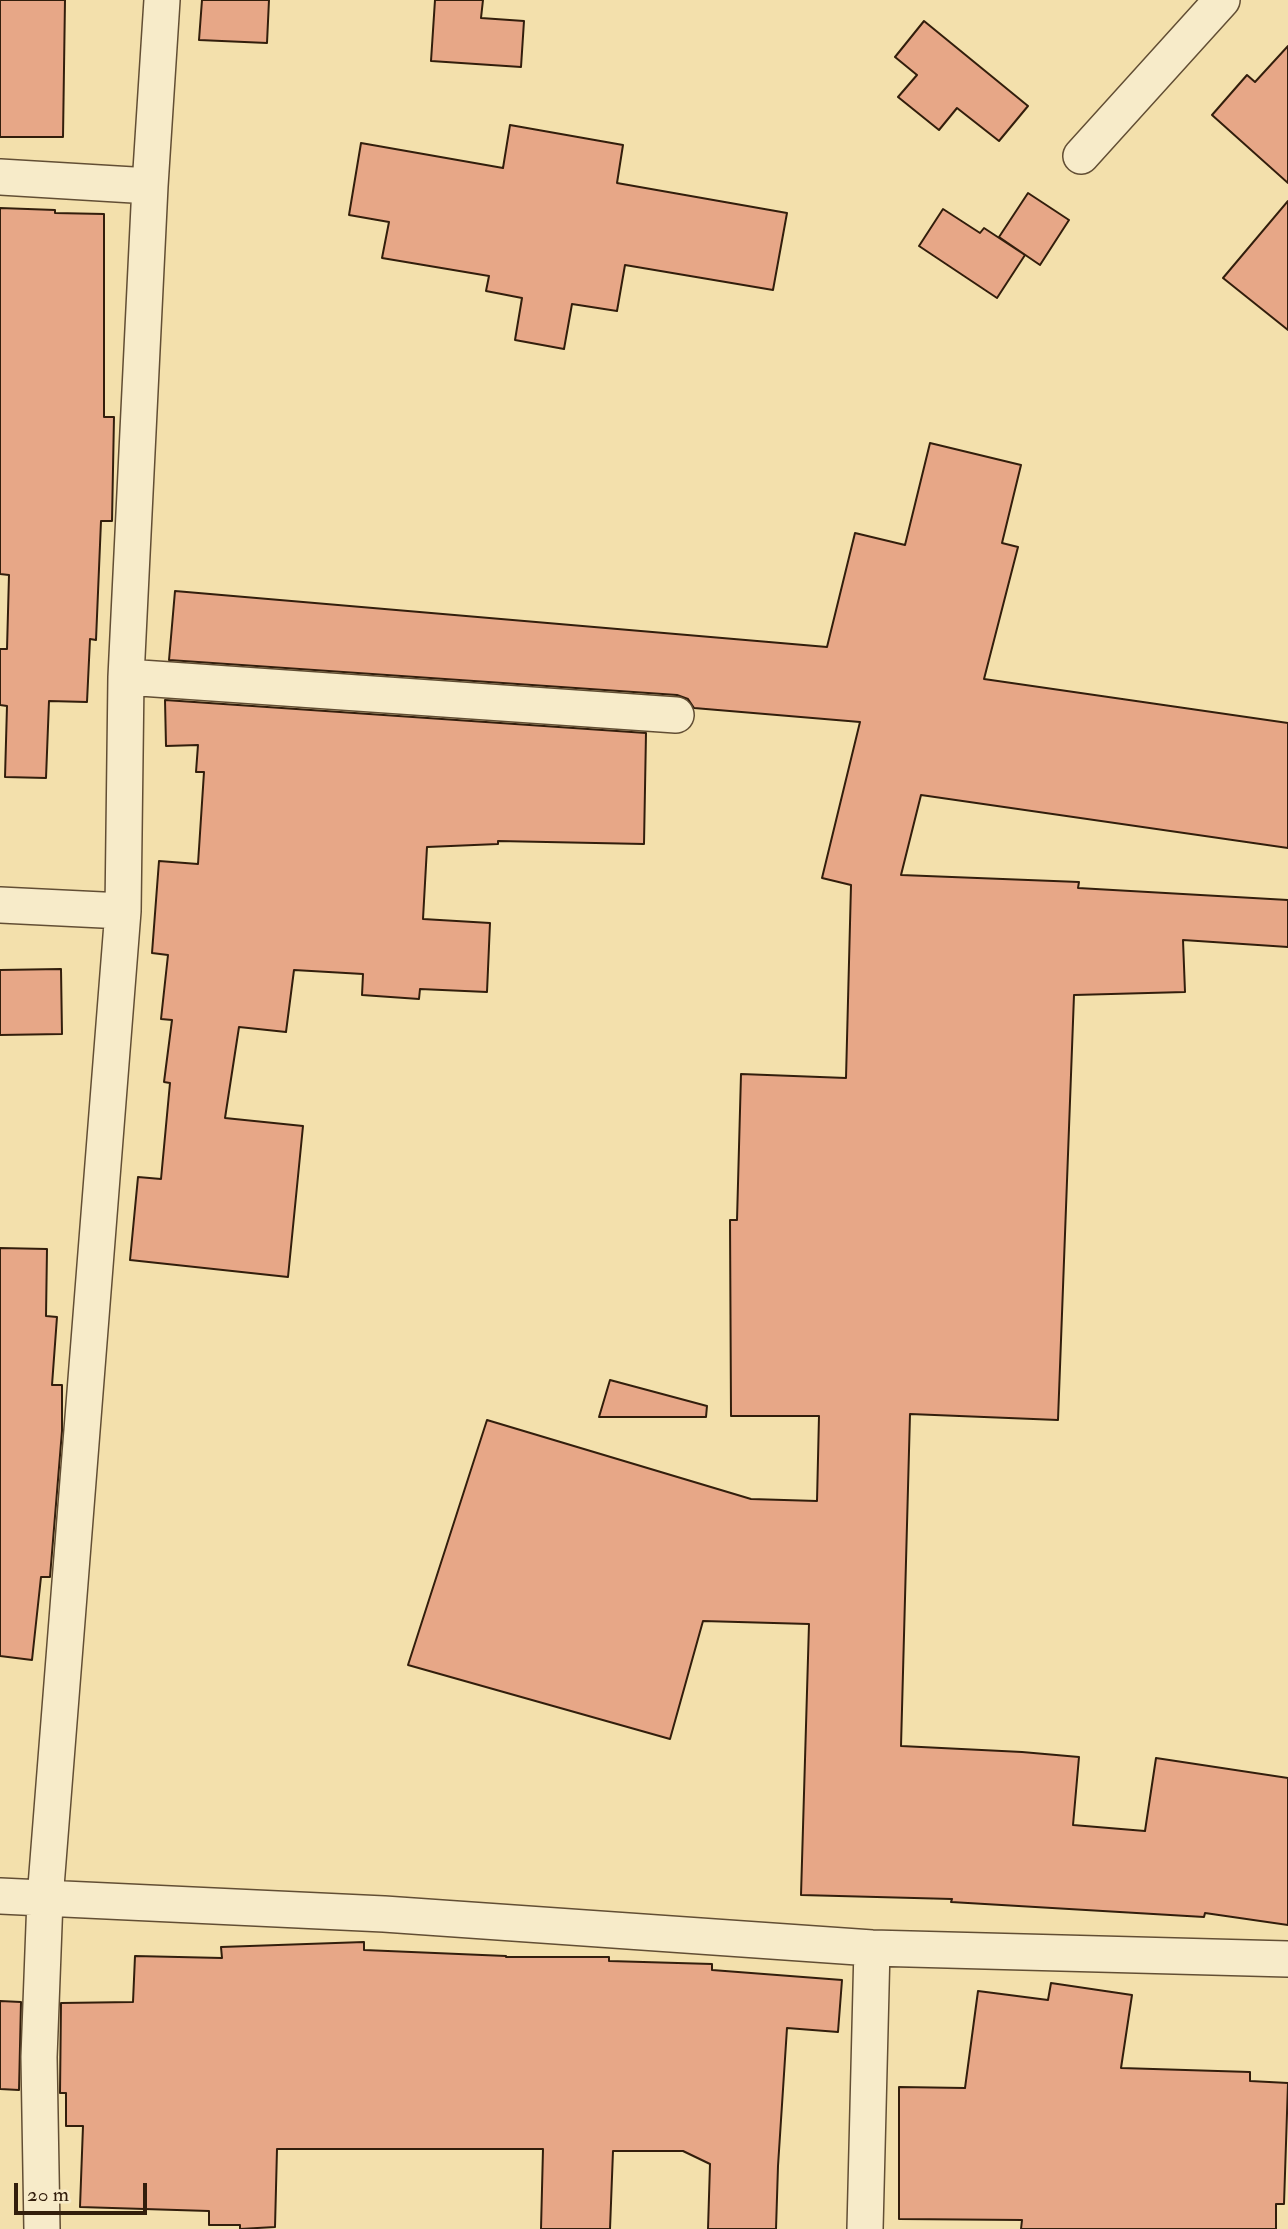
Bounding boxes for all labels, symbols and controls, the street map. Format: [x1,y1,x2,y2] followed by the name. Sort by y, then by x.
[18,2170,150,2214] scale bar
[27,2181,69,2208] text: 20 m

